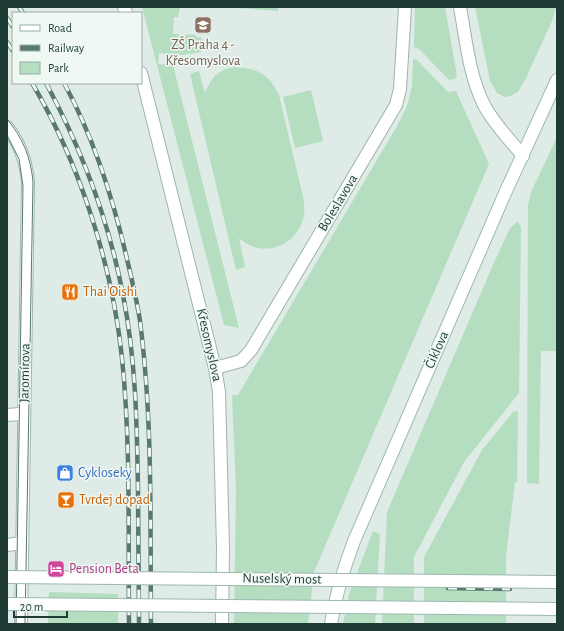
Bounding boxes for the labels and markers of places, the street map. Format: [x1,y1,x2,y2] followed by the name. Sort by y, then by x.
[193,15,213,35] school or university icon: ZŠ Praha 4 - Křesomyslova
[166,36,241,68] place label: ZŠ Praha 4 - Křesomyslova
[60,282,80,302] restaurant icon: Thai Oishi
[83,285,137,299] place label: Thai Oishi
[55,463,75,483] shop icon: Cykloseky
[78,466,132,480] place label: Cykloseky
[56,490,76,510] bar icon: Tvrdej dopad
[79,493,150,507] place label: Tvrdej dopad
[46,559,66,579] hotel icon: Pension Beta
[69,562,140,576] place label: Pension Beta

